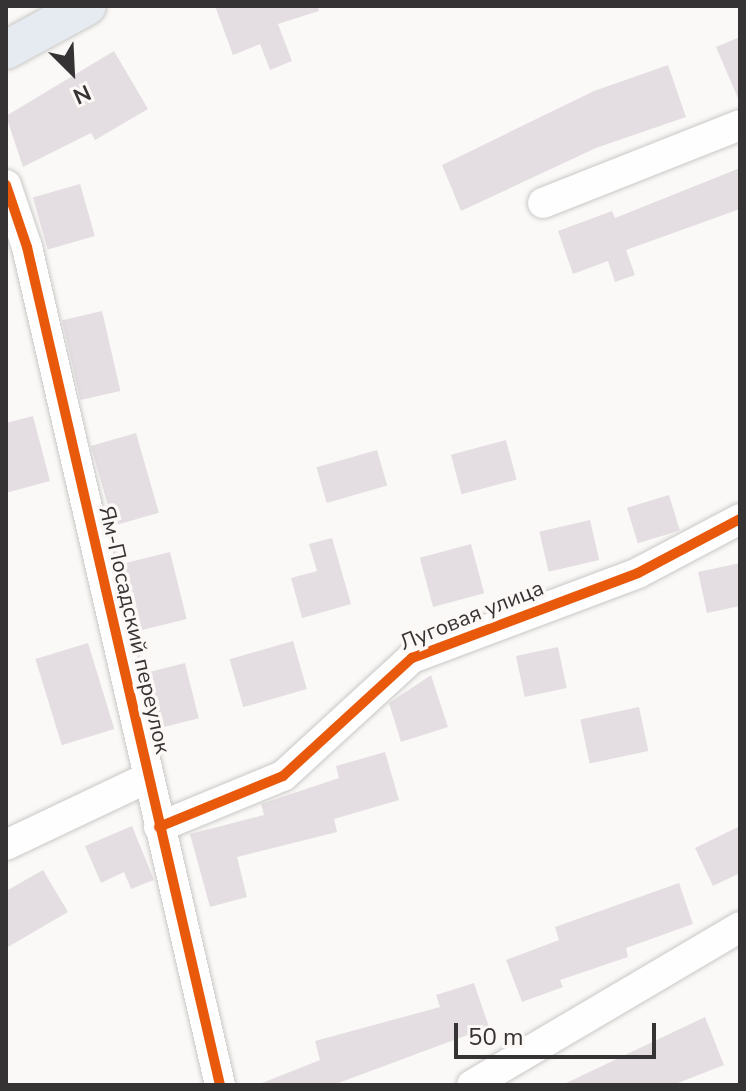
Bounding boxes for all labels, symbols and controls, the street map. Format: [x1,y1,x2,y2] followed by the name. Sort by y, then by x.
[32,32,112,112] north arrow
[68,77,95,111] text: N
[93,504,175,756] street label: Ям-Посадский переулок
[396,575,548,657] street label: Луговая улица
[458,1007,660,1057] scale bar
[468,1021,524,1053] text: 50 m

